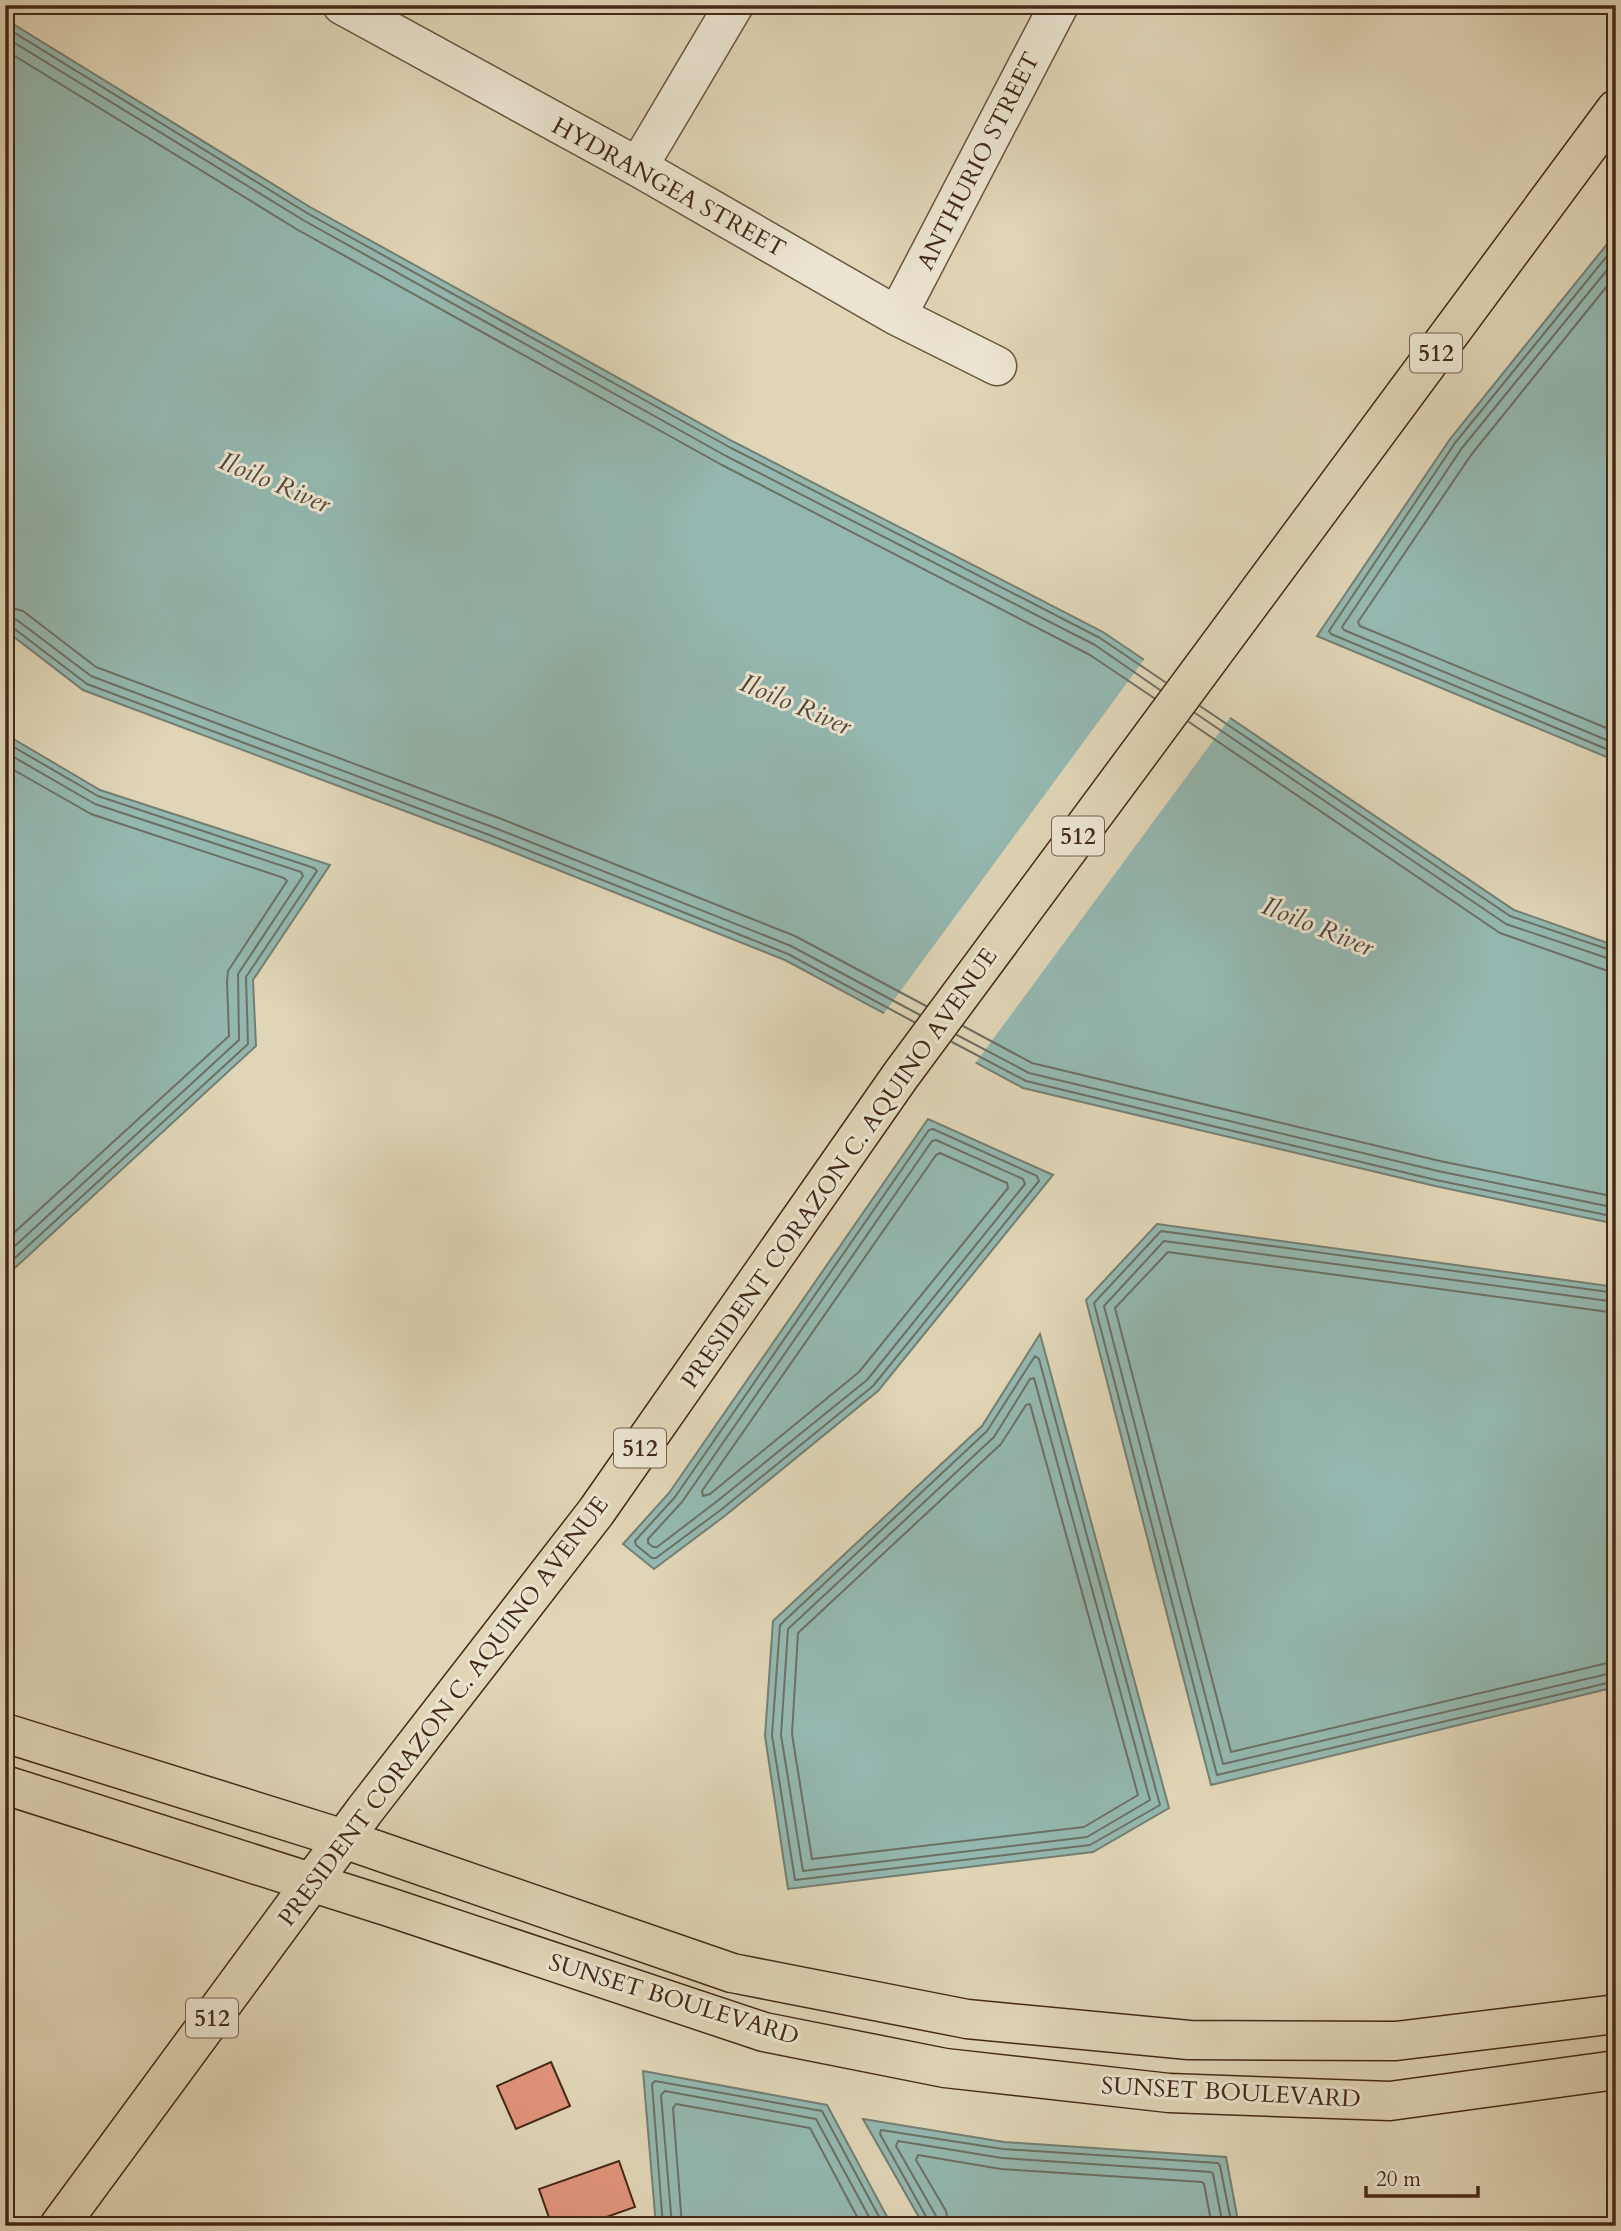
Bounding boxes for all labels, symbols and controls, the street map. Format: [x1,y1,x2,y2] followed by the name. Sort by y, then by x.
[909,47,1048,276] street label: ANTHURIO STREET
[546,109,792,265] street label: HYDRANGEA STREET
[1410,334,1462,372] road number: 512
[214,443,337,522] water label: Iloilo River
[735,665,858,744] water label: Iloilo River
[1052,816,1104,856] road number: 512
[1257,888,1380,965] water label: Iloilo River
[674,941,1005,1395] street label: PRESIDENT CORAZON C. AQUINO AVENUE
[614,1428,666,1468] road number: 512
[271,1489,616,1933] street label: PRESIDENT CORAZON C. AQUINO AVENUE
[545,1946,803,2053] street label: SUNSET BOULEVARD
[186,1998,238,2038] road number: 512
[1100,2069,1362,2116] street label: SUNSET BOULEVARD
[1366,2154,1478,2198] scale bar
[1376,2165,1421,2194] text: 20 m

